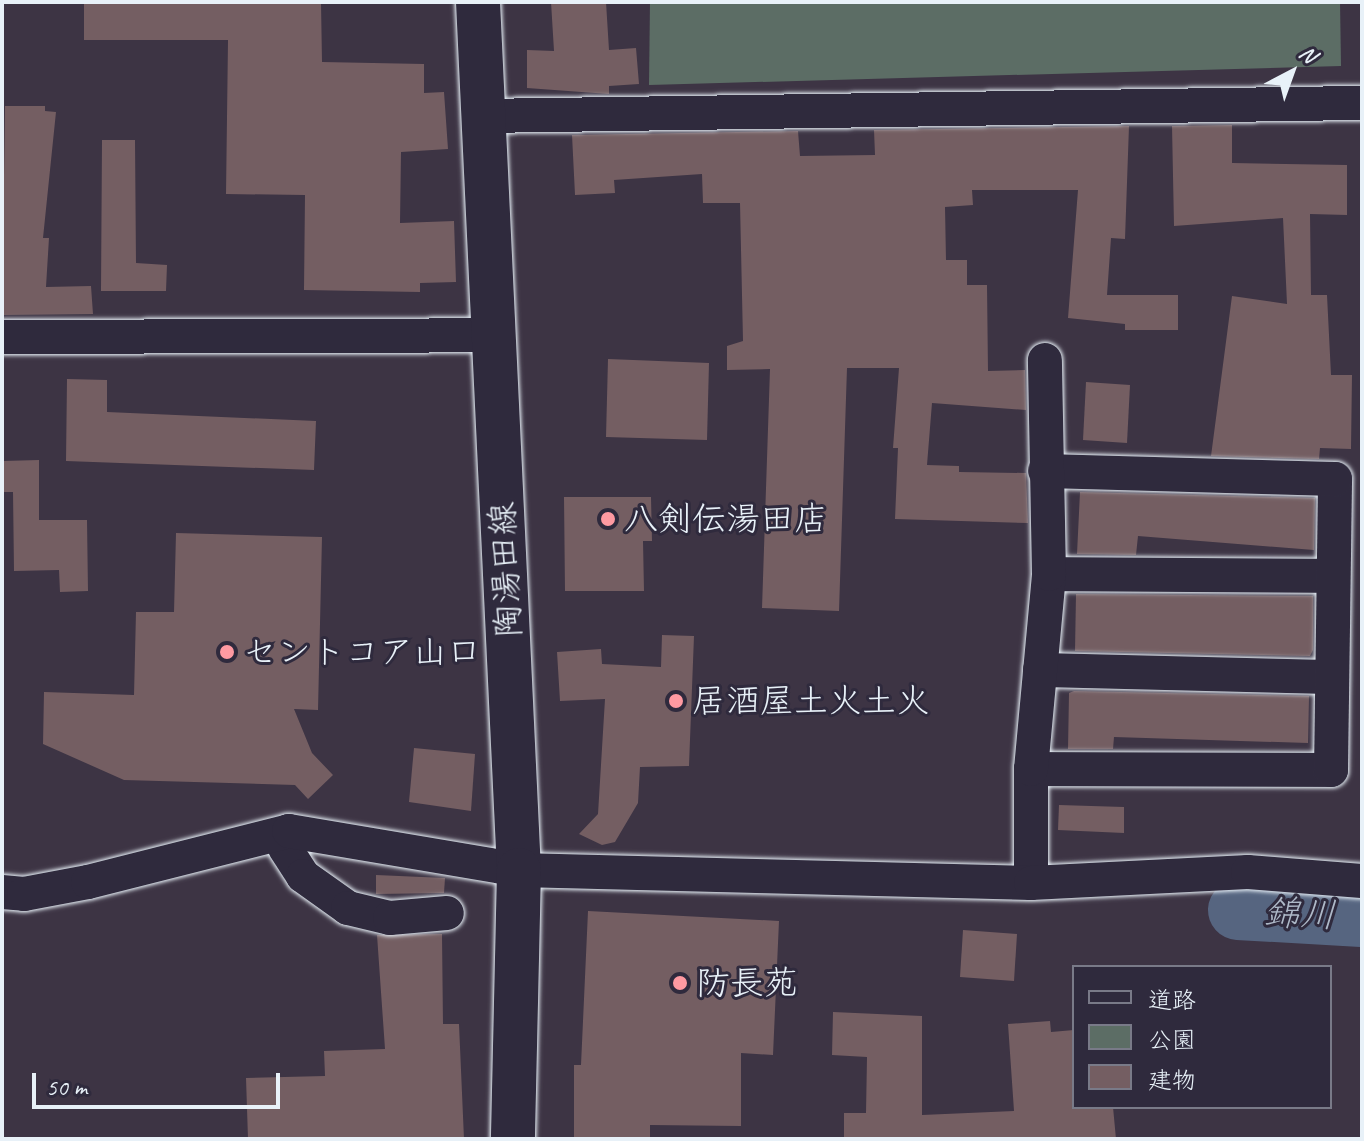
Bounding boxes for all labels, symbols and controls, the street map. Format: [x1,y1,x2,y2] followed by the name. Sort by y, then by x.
[1252,32,1332,112] north arrow
[1293,39,1322,69] text: N
[624,499,828,539] place label: 八剣伝湯田店
[481,501,529,639] street label: 陶湯田線
[599,510,617,528] marker: 八剣伝湯田店
[243,632,481,672] place label: セントコア山口
[218,643,236,661] marker: セントコア山口
[692,681,930,721] place label: 居酒屋土火土火
[667,692,685,710] marker: 居酒屋土火土火
[1263,891,1337,937] water label: 錦川
[696,963,798,1003] place label: 防長苑
[1072,965,1332,1109] legend
[671,974,689,992] marker: 防長苑
[1148,985,1196,1015] text: 道路
[1148,1025,1196,1055] text: 公園
[36,1057,284,1107] scale bar
[1148,1065,1196,1095] text: 建物
[46,1072,87,1102] text: 50 m

